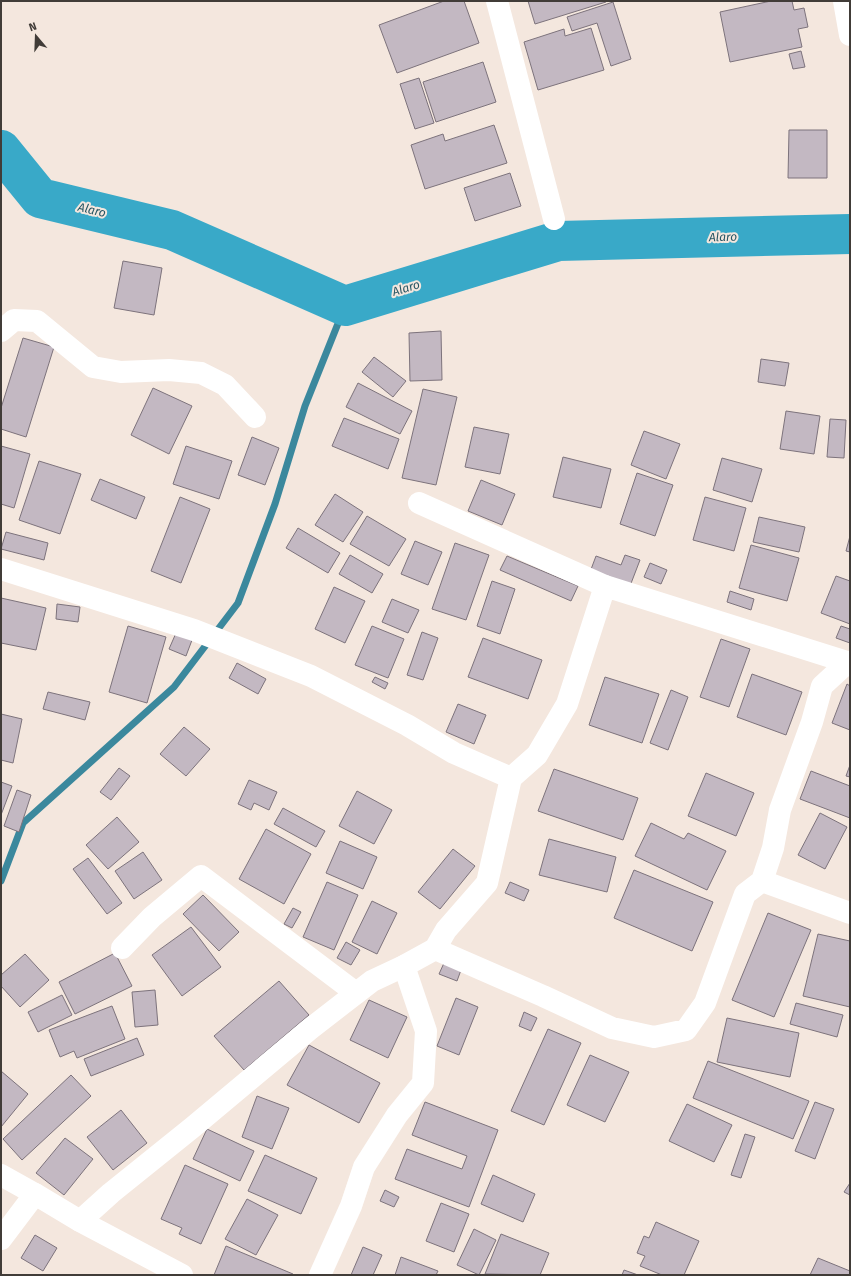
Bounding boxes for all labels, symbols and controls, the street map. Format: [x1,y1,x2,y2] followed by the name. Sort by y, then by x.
[16,16,56,56] north arrow
[27,20,38,34] text: N
[76,200,107,220] water label: Alaro
[708,230,737,244] water label: Alaro
[390,277,422,299] water label: Alaro

